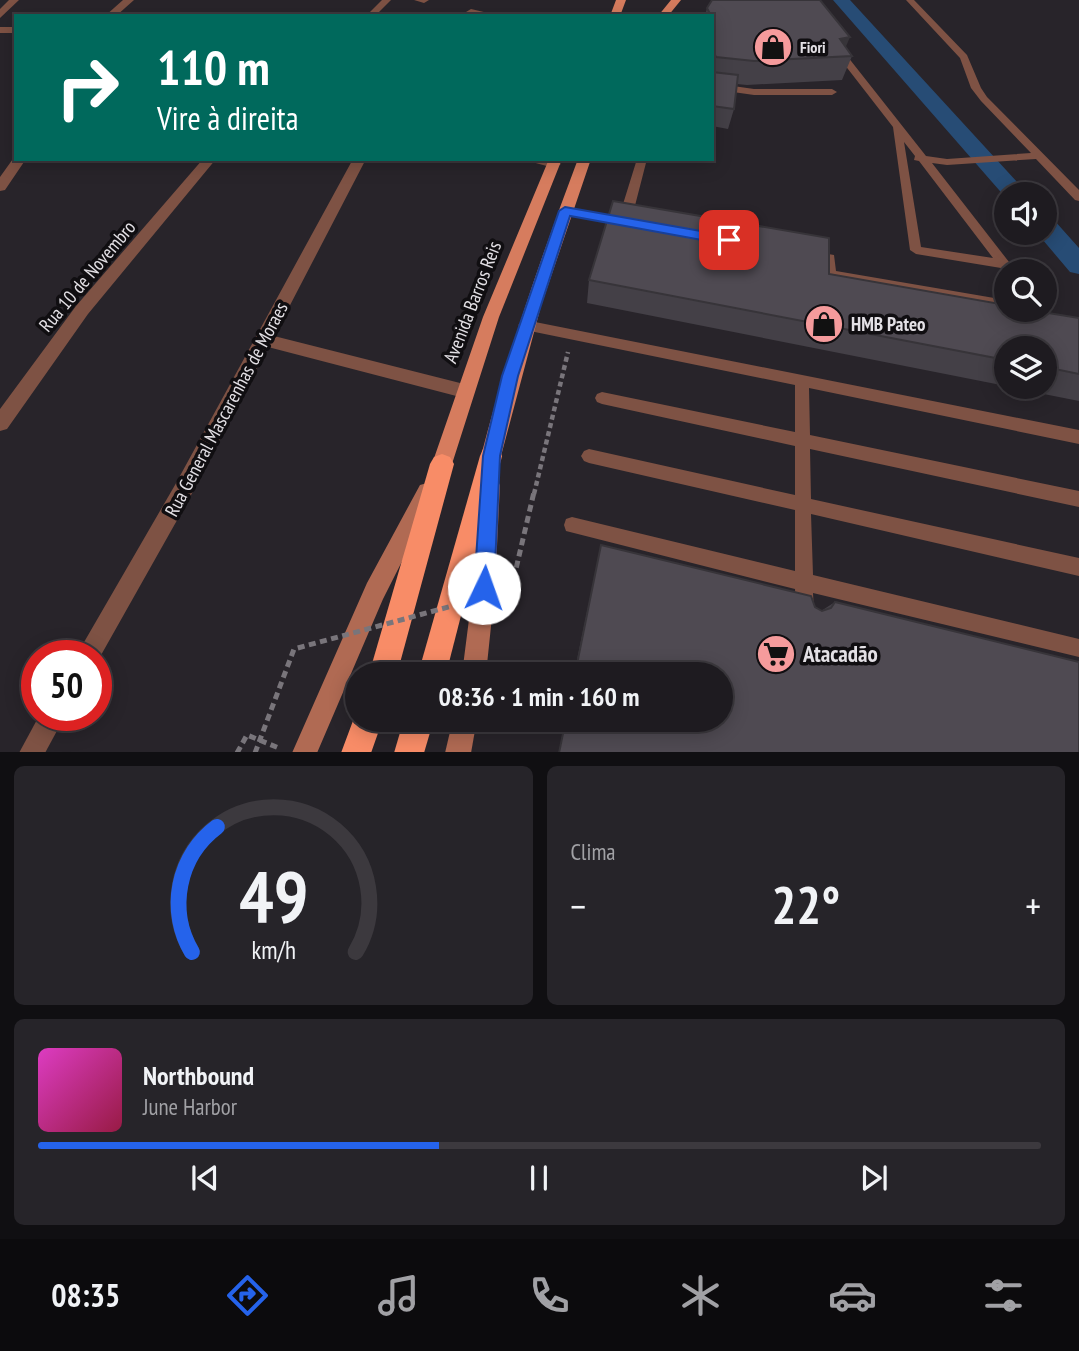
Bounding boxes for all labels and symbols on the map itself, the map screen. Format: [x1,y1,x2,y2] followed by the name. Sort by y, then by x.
[752,26,794,68] shop icon: Fiori
[800,37,826,57] place label: Fiori
[699,210,759,270] pin
[34,216,140,336] street label: Rua 10 de Novembro
[438,238,506,366] street label: Avenida Barros Reis
[159,298,293,520] street label: Rua General Mascarenhas de Moraes
[803,303,845,345] shop icon: HMB Pateo
[851,312,926,336] place label: HMB Pateo
[447,551,521,625] position arrow
[755,633,797,675] supermarket icon: Atacadão
[802,639,878,668] place label: Atacadão
[21,640,112,731] speed limit sign: 50

